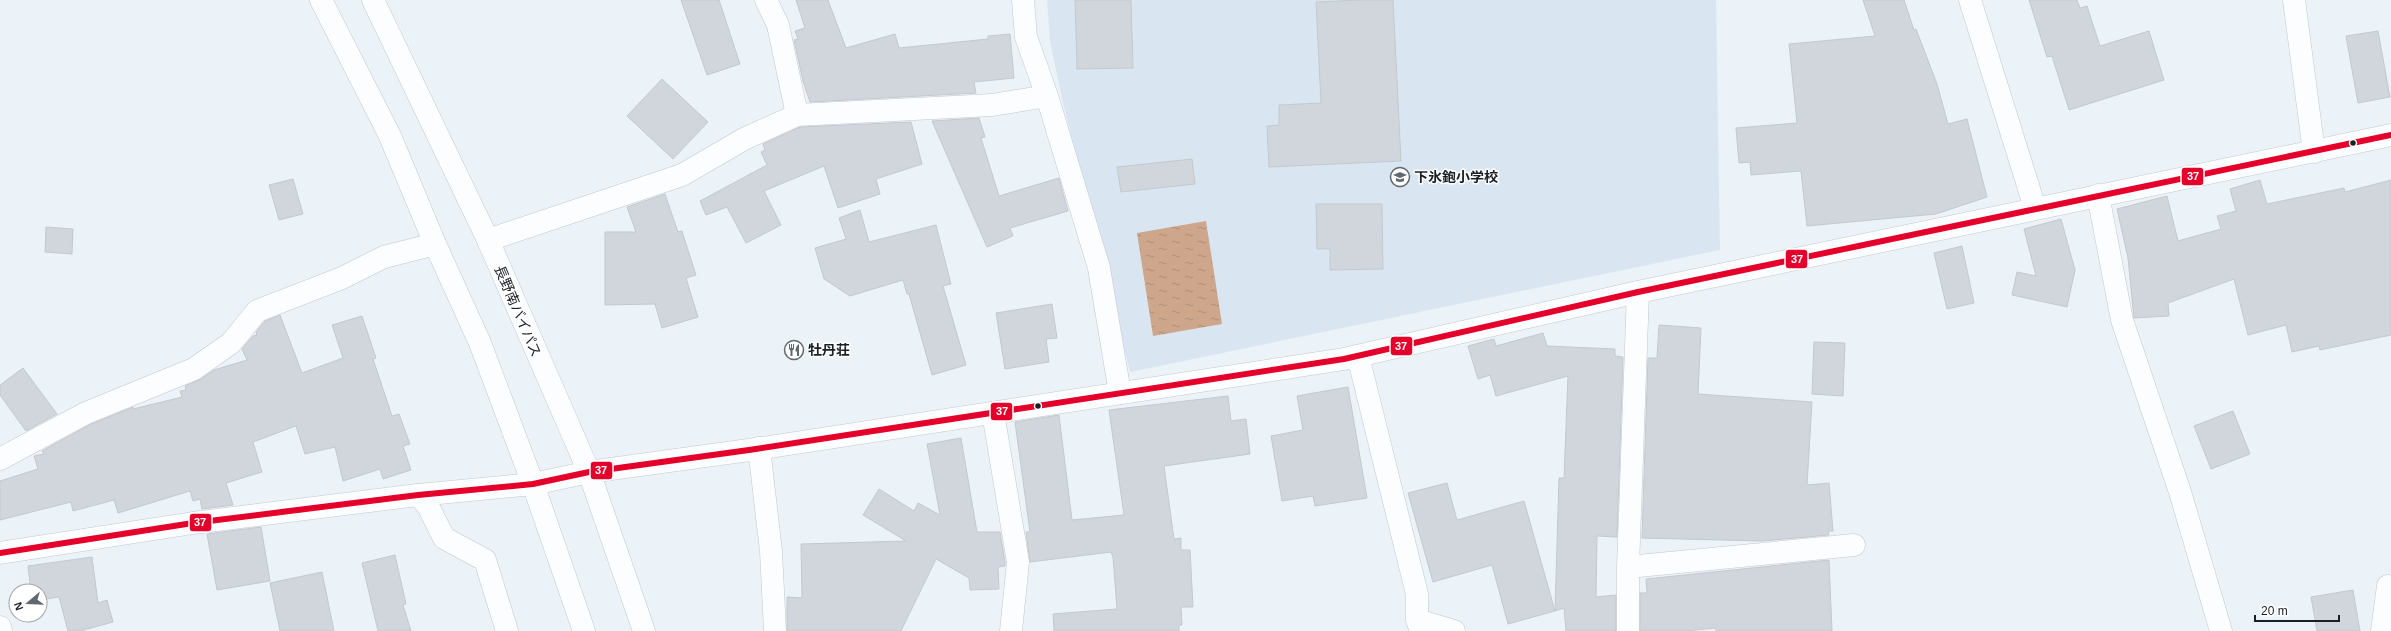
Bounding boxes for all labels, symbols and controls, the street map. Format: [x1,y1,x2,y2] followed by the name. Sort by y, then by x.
[2348,138,2358,148] unlabelled marker
[1389,166,1411,188] school or university icon: 下氷鉋小学校
[2181,167,2204,186] line badge: 37
[1414,169,1498,185] place label: 下氷鉋小学校
[2187,170,2199,182] text: 37
[1785,249,1808,269] line badge: 37
[1791,253,1803,265] text: 37
[492,263,544,359] street label: 長野南バイパス
[1390,336,1413,356] line badge: 37
[783,339,805,361] restaurant icon: 牡丹荘
[1395,340,1407,352] text: 37
[808,342,850,358] place label: 牡丹荘
[1033,401,1043,411] unlabelled marker
[990,402,1013,421] line badge: 37
[996,405,1008,417] text: 37
[590,461,613,480] line badge: 37
[595,464,607,476] text: 37
[189,513,212,532] line badge: 37
[194,516,206,528] text: 37
[8,583,48,623] north arrow
[2255,597,2339,623] scale bar
[12,600,26,612] text: N
[2261,604,2288,618] text: 20 m

